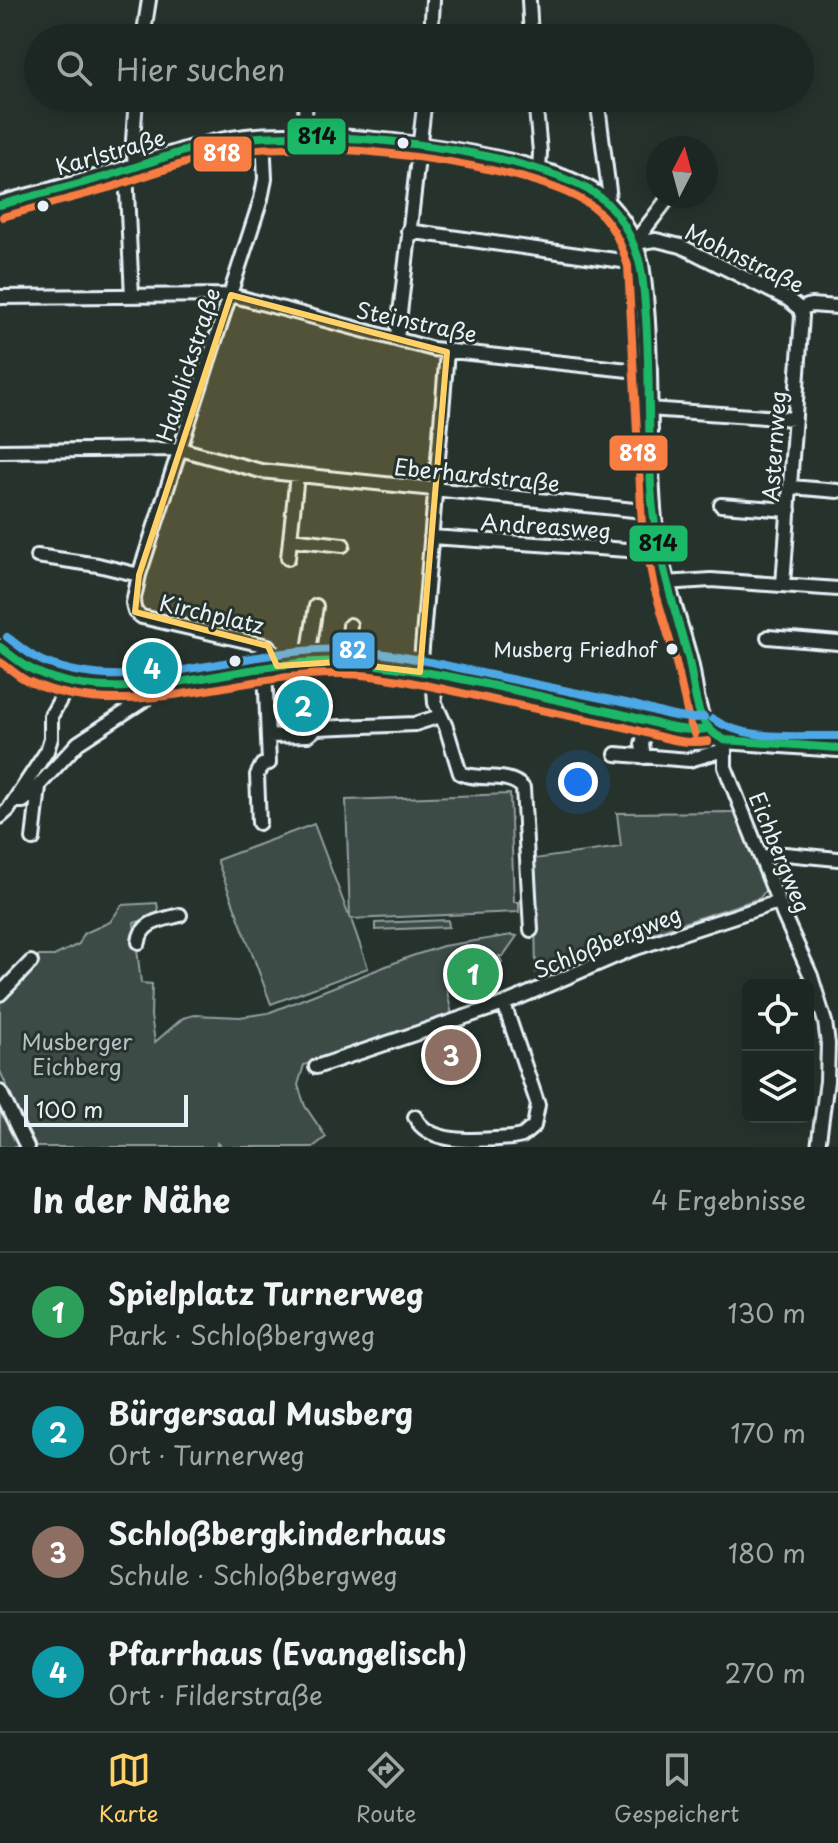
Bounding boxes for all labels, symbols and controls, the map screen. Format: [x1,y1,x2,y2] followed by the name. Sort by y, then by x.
[24,24,814,112] search box
[52,46,96,90] icon: search
[116,46,285,91] text: Hier suchen
[286,117,347,156] line badge: 814
[297,118,337,151] text: 814
[51,120,169,182] street label: Karlstraße
[192,135,253,173] line badge: 818
[203,135,241,168] text: 818
[395,135,411,151] unlabelled marker
[646,136,718,208] north arrow
[35,198,51,214] unlabelled marker
[680,214,810,300] street label: Mohnstraße
[147,283,227,445] street label: Haublickstraße
[354,292,480,350] street label: Steinstraße
[753,389,793,503] street label: Asternweg
[608,434,669,472] line badge: 818
[619,435,657,468] text: 818
[392,449,562,499] street label: Eberhardstraße
[480,504,612,546] street label: Andreasweg
[628,524,689,563] line badge: 814
[638,525,678,558] text: 814
[156,585,268,641] street label: Kirchplatz
[331,631,376,670] line badge: 82
[339,632,367,665] text: 82
[493,634,658,664] place label: Musberg Friedhof
[126,638,178,698] pin: 4
[664,641,680,657] marker: Musberg Friedhof
[227,653,243,669] unlabelled marker
[277,676,329,736] pin: 2
[558,762,598,802] your location
[742,786,820,918] street label: Eichbergweg
[528,896,686,986] street label: Schloßbergweg
[447,944,499,1004] pin: 1
[742,979,814,1123] map controls
[742,979,814,1051] button: locate
[21,1024,133,1082] park label: Musberger Eichberg
[425,1025,477,1085] pin: 3
[742,1051,814,1123] button: layers
[24,1091,188,1127] scale bar
[36,1092,103,1125] text: 100 m
[32,1173,230,1225] text: In der Nähe
[651,1180,806,1219] text: 4 Ergebnisse
[108,1270,424,1315] text: Spielplatz Turnerweg
[52,1293,64,1332] text: 1
[727,1293,806,1332] text: 130 m
[108,1315,376,1354] text: Park · Schloßbergweg
[108,1390,413,1435] text: Bürgersaal Musberg
[49,1413,67,1452] text: 2
[731,1413,806,1452] text: 170 m
[108,1435,305,1474] text: Ort · Turnerweg
[108,1510,446,1555] text: Schloßbergkinderhaus
[49,1533,67,1572] text: 3
[728,1533,806,1572] text: 180 m
[108,1555,398,1594] text: Schule · Schloßbergweg
[108,1630,467,1675] text: Pfarrhaus (Evangelisch)
[49,1653,67,1692] text: 4
[725,1653,806,1692] text: 270 m
[108,1675,323,1714] text: Ort · Filderstraße
[99,1748,158,1829] tab: Karte
[356,1748,416,1829] tab: Route
[614,1748,739,1829] tab: Gespeichert

